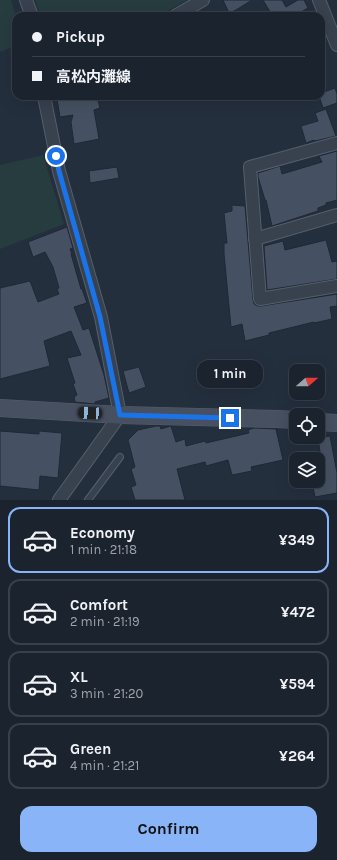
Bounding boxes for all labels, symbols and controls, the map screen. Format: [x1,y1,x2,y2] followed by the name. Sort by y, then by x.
[56,28,105,46] text: Pickup
[56,68,131,86] text: 高松内灘線
[47,147,65,165] route start
[197,360,263,388] callout: 1 min
[289,364,325,400] north arrow
[289,364,325,488] map controls
[214,366,246,381] text: 1 min
[78,406,102,420] car
[289,408,325,444] button: locate
[221,409,239,427] route end
[289,452,325,488] button: layers
[22,522,58,558] icon: car
[70,524,135,542] text: Economy
[279,531,315,549] text: ¥349
[70,542,137,557] text: 1 min · 21:18
[22,594,58,630] icon: car
[70,596,128,614] text: Comfort
[281,603,315,621] text: ¥472
[70,614,140,629] text: 2 min · 21:19
[22,666,58,702] icon: car
[70,668,88,686] text: XL
[279,675,315,693] text: ¥594
[70,686,143,701] text: 3 min · 21:20
[22,738,58,774] icon: car
[70,740,111,758] text: Green
[279,747,315,765] text: ¥264
[70,758,139,773] text: 4 min · 21:21
[20,806,317,852] button: Confirm

